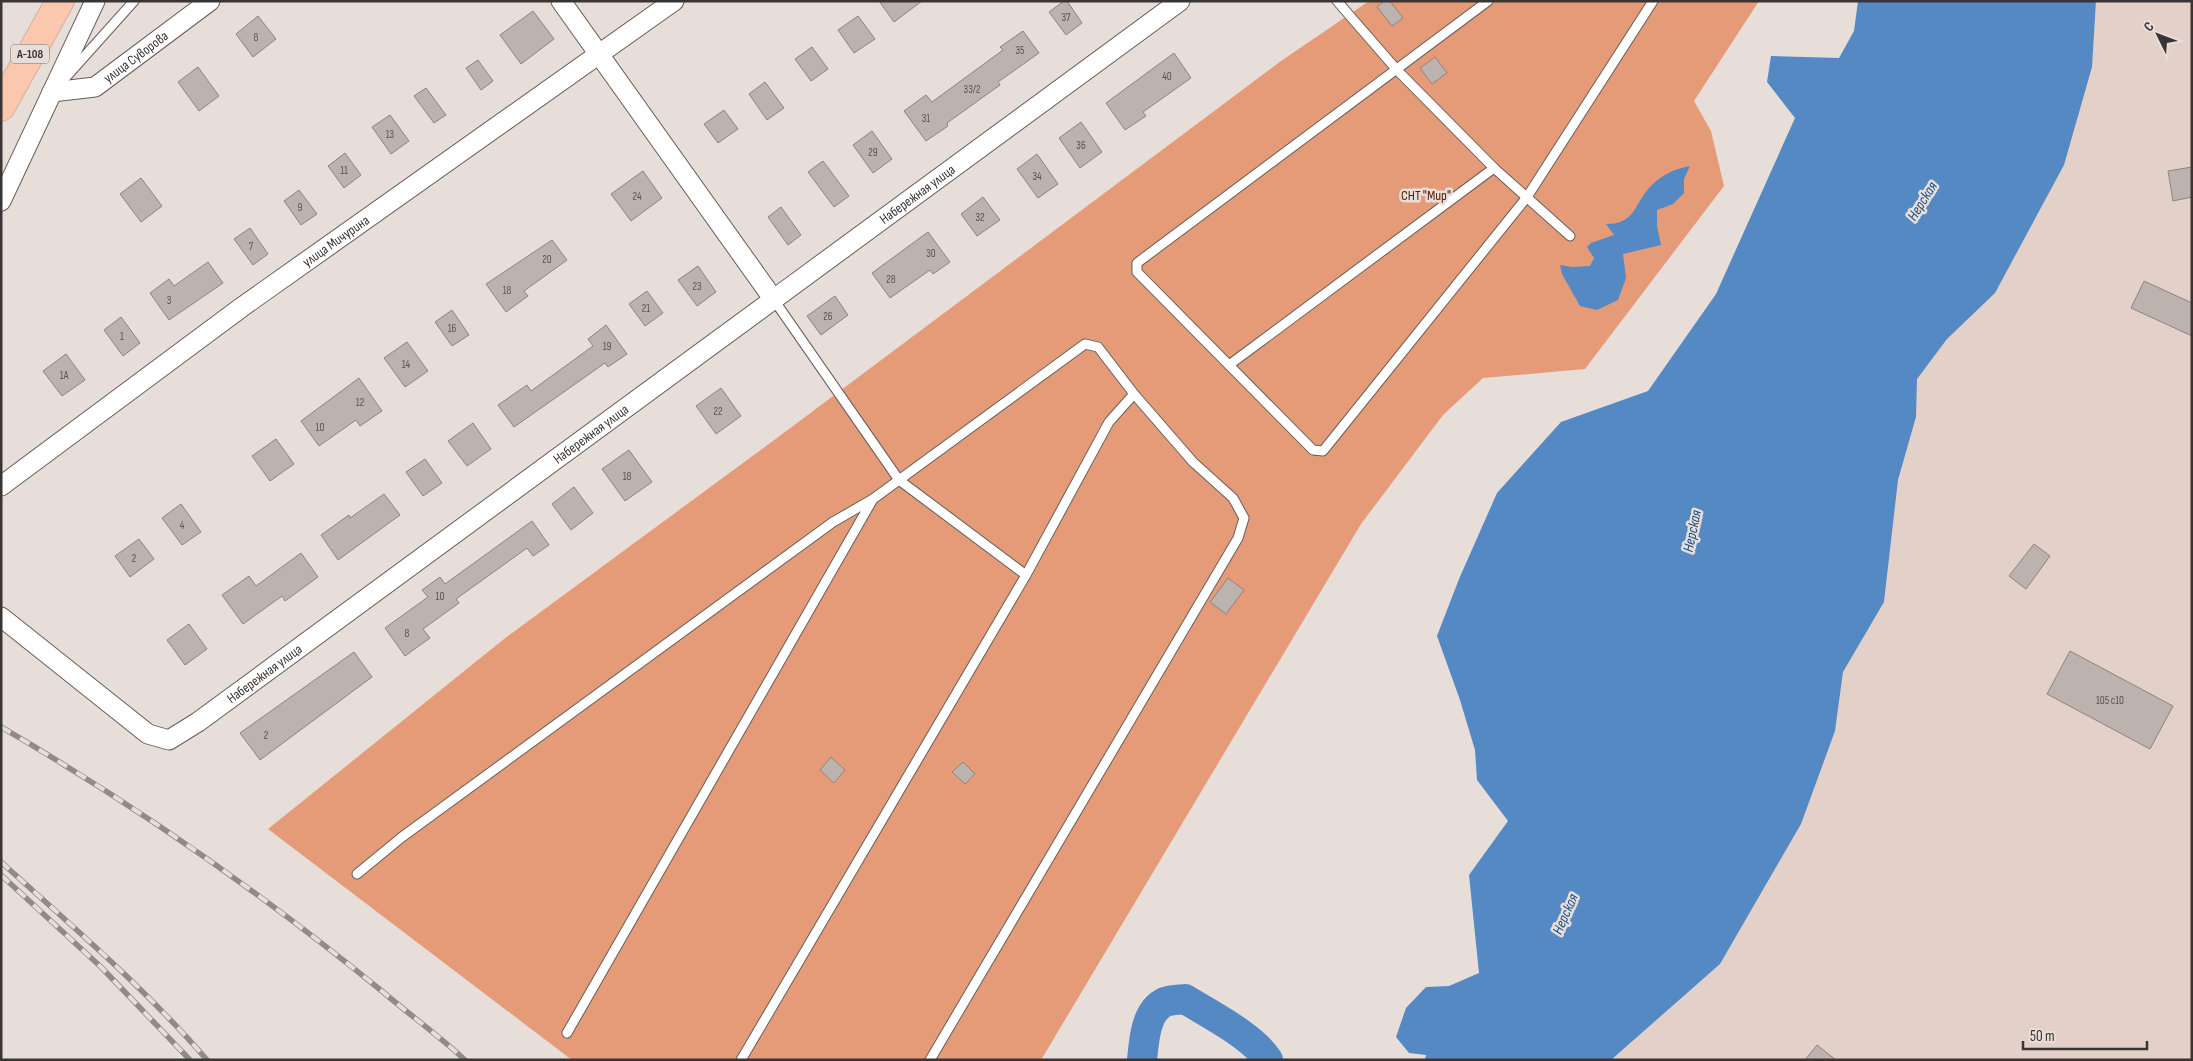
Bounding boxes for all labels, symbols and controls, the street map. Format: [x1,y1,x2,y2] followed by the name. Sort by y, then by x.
[2133,10,2183,60] north arrow
[1061,11,1071,24] house number: 37
[2140,18,2157,35] text: С
[100,27,172,87] street label: улица Суворова
[254,31,259,44] house number: 8
[11,44,49,64] road number: А-108
[1015,44,1025,57] house number: 35
[1162,70,1172,83] house number: 40
[964,83,981,96] house number: 33/2
[922,112,930,125] house number: 31
[386,128,395,141] house number: 13
[1076,139,1086,152] house number: 36
[868,146,878,159] house number: 29
[876,161,958,228] street label: Набережная улица
[340,164,348,177] house number: 11
[1032,170,1042,183] house number: 34
[1903,178,1942,224] water label: Нерская
[1401,187,1451,204] park label: СНТ "Мир"
[632,190,642,203] house number: 24
[298,201,303,214] house number: 9
[975,211,985,224] house number: 32
[299,212,373,270] street label: улица Мичурина
[249,240,254,253] house number: 7
[926,247,936,260] house number: 30
[542,253,552,266] house number: 20
[886,273,896,286] house number: 28
[692,280,702,293] house number: 23
[503,284,512,297] house number: 18
[167,294,172,307] house number: 3
[642,302,650,315] house number: 21
[823,310,833,323] house number: 26
[448,322,457,335] house number: 16
[120,330,124,343] house number: 1
[603,340,611,353] house number: 19
[402,358,411,371] house number: 14
[60,369,69,382] house number: 1А
[356,396,365,409] house number: 12
[550,401,632,467] street label: Набережная улица
[713,405,723,418] house number: 22
[316,421,324,434] house number: 10
[623,470,632,483] house number: 18
[1679,508,1706,554] water label: Нерская
[180,519,185,532] house number: 4
[132,552,137,565] house number: 2
[436,590,444,603] house number: 10
[405,627,410,640] house number: 8
[223,641,306,707] street label: Набережная улица
[2096,694,2124,707] house number: 105 с10
[264,729,269,742] house number: 2
[1548,891,1583,937] water label: Нерская
[2023,1018,2147,1050] scale bar
[2030,1027,2055,1046] text: 50 m

